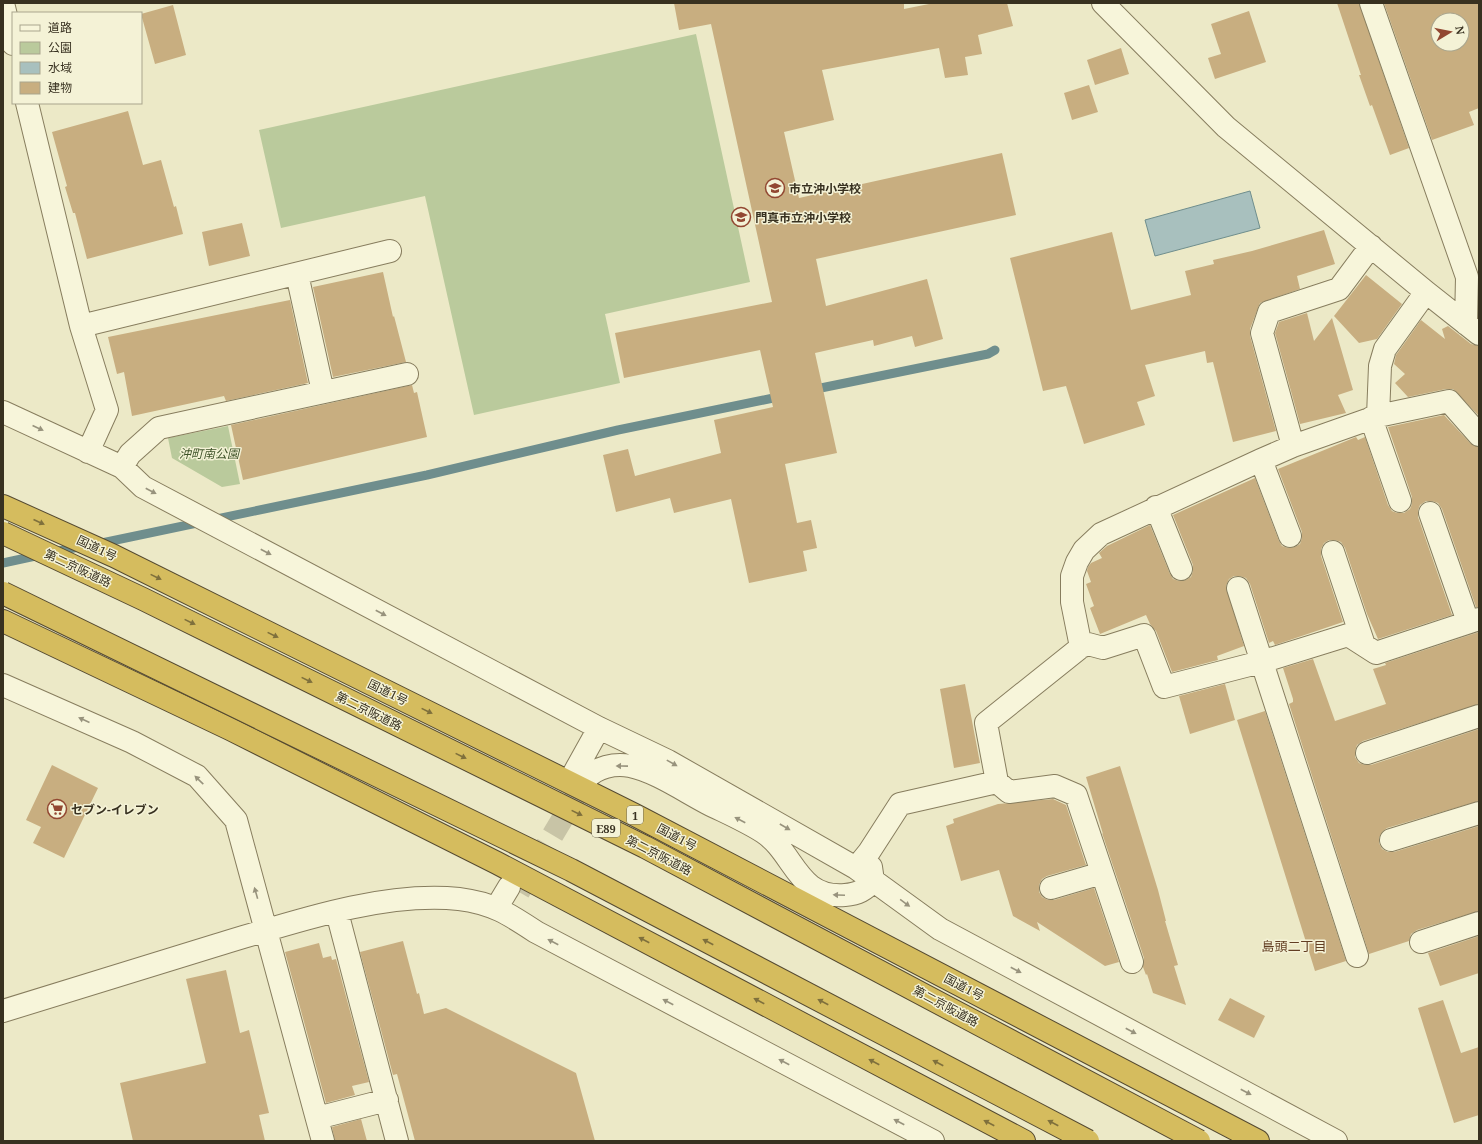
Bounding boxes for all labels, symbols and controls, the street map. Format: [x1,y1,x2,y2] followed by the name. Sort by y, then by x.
[12,12,142,104] legend
[1430,12,1470,52] north arrow
[48,19,72,36] text: 道路
[1452,25,1469,36] text: N
[48,39,72,56] text: 公園
[48,59,72,76] text: 水域
[48,79,72,96] text: 建物
[764,177,786,199] school or university icon: 市立沖小学校
[789,180,861,197] place label: 市立沖小学校
[730,206,752,228] school or university icon: 門真市立沖小学校
[755,209,851,226] place label: 門真市立沖小学校
[33,425,44,431] one-way arrow
[179,445,241,462] park label: 沖町南公園
[145,488,157,494] one-way arrow
[33,519,45,525] one-way arrow
[74,531,120,565] street label: 国道1号
[42,545,114,591] street label: 第二京阪道路
[260,549,272,555] one-way arrow
[151,573,162,580] one-way arrow
[375,609,386,616] one-way arrow
[184,619,196,625] one-way arrow
[267,631,278,638] one-way arrow
[365,675,411,709] street label: 国道1号
[301,677,312,683] one-way arrow
[333,688,405,734] street label: 第二京阪道路
[421,708,432,714] one-way arrow
[78,717,90,723] one-way arrow
[455,753,467,759] one-way arrow
[666,760,678,767] one-way arrow
[615,763,628,769] one-way arrow
[194,775,204,784] one-way arrow
[46,798,68,820] supermarket icon: セブン-イレブン
[71,801,159,818] place label: セブン-イレブン
[627,806,643,824] road number: 1
[572,810,583,817] one-way arrow
[734,816,745,823] one-way arrow
[592,819,620,837] road number: E89
[654,819,700,855] street label: 国道1号
[779,824,791,831] one-way arrow
[623,831,695,879] street label: 第二京阪道路
[253,886,259,898] one-way arrow
[833,891,845,898] one-way arrow
[899,899,910,907] one-way arrow
[639,937,650,944] one-way arrow
[1261,937,1327,955] district label: 島頭二丁目
[547,938,559,945] one-way arrow
[702,939,714,945] one-way arrow
[1011,966,1022,973] one-way arrow
[941,969,987,1005] street label: 国道1号
[910,982,982,1030] street label: 第二京阪道路
[754,998,765,1005] one-way arrow
[663,999,674,1005] one-way arrow
[817,999,829,1006] one-way arrow
[1125,1028,1137,1034] one-way arrow
[778,1059,789,1065] one-way arrow
[868,1059,880,1065] one-way arrow
[933,1059,944,1066] one-way arrow
[1240,1089,1251,1096] one-way arrow
[893,1119,905,1126] one-way arrow
[983,1120,995,1126] one-way arrow
[1048,1120,1059,1126] one-way arrow

